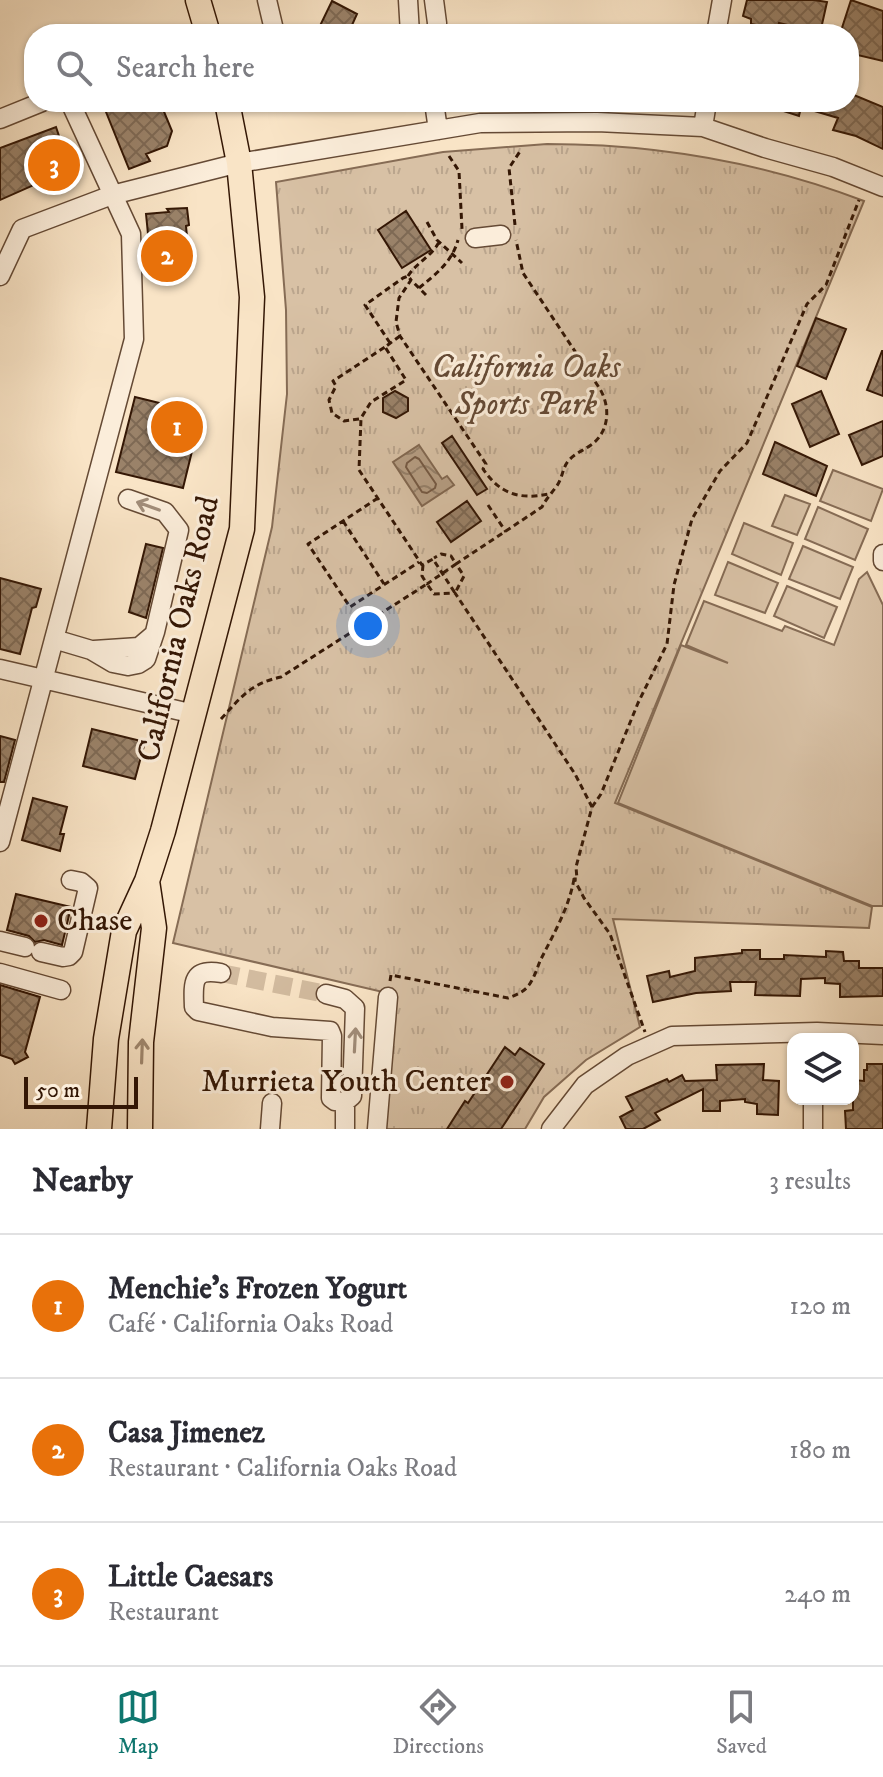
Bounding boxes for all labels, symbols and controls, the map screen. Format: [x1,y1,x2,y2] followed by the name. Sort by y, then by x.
[24,24,859,112] search box
[52,46,96,90] icon: search
[116,50,255,87] text: Search here
[28,135,80,195] pin: 3
[141,226,193,286] pin: 2
[432,348,622,425] park label: California Oaks Sports Park
[151,397,203,457] pin: 1
[129,492,229,766] street label: California Oaks Road
[137,498,161,512] one-way arrow
[348,606,388,646] your location
[57,901,133,941] place label: Chase
[32,912,50,930] marker: Chase
[348,1027,363,1054] one-way arrow
[787,1033,859,1105] map controls
[787,1033,859,1105] button: layers
[134,1038,149,1065] one-way arrow
[201,1062,491,1102] place label: Murrieta Youth Center
[24,1073,138,1109] scale bar
[498,1073,516,1091] marker: Murrieta Youth Center
[36,1077,80,1104] text: 50 m
[32,1160,133,1202] text: Nearby
[769,1165,851,1198] text: 3 results
[108,1271,407,1308] text: Menchie's Frozen Yogurt
[53,1290,63,1323] text: 1
[790,1290,851,1323] text: 120 m
[108,1308,393,1341] text: Café · California Oaks Road
[108,1415,265,1452] text: Casa Jimenez
[52,1434,64,1467] text: 2
[789,1434,851,1467] text: 180 m
[108,1452,457,1485] text: Restaurant · California Oaks Road
[108,1559,273,1596] text: Little Caesars
[53,1578,63,1611] text: 3
[784,1578,851,1611] text: 240 m
[108,1596,219,1629] text: Restaurant
[116,1685,160,1760] tab: Map
[393,1685,484,1760] tab: Directions
[716,1685,767,1760] tab: Saved

